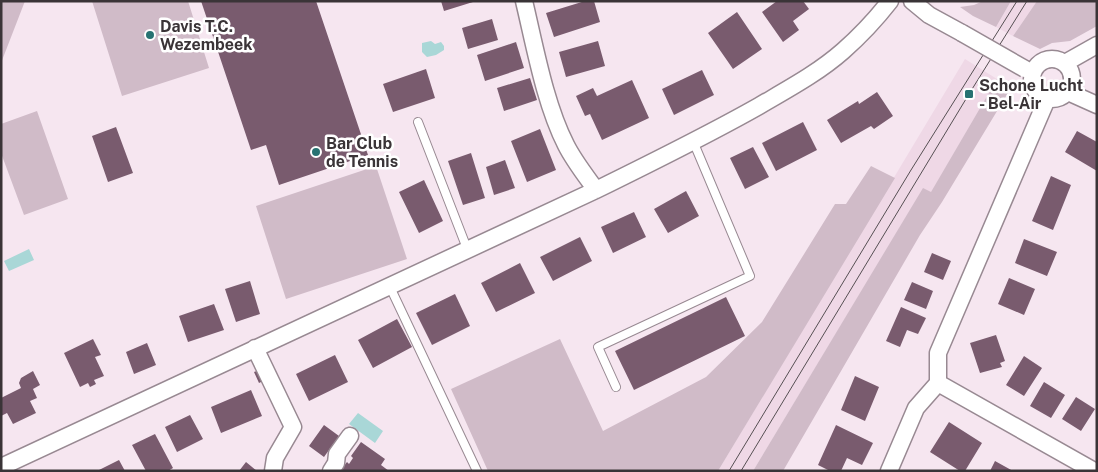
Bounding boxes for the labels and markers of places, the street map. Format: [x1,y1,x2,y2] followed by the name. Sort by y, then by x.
[160,17,252,54] place label: Davis T.C. Wezembeek
[144,29,156,41] marker: Davis T.C. Wezembeek
[979,76,1083,113] place label: Schone Lucht - Bel-Air
[963,88,975,100] marker: Schone Lucht - Bel-Air
[326,134,398,171] place label: Bar Club de Tennis
[310,146,322,158] marker: Bar Club de Tennis

